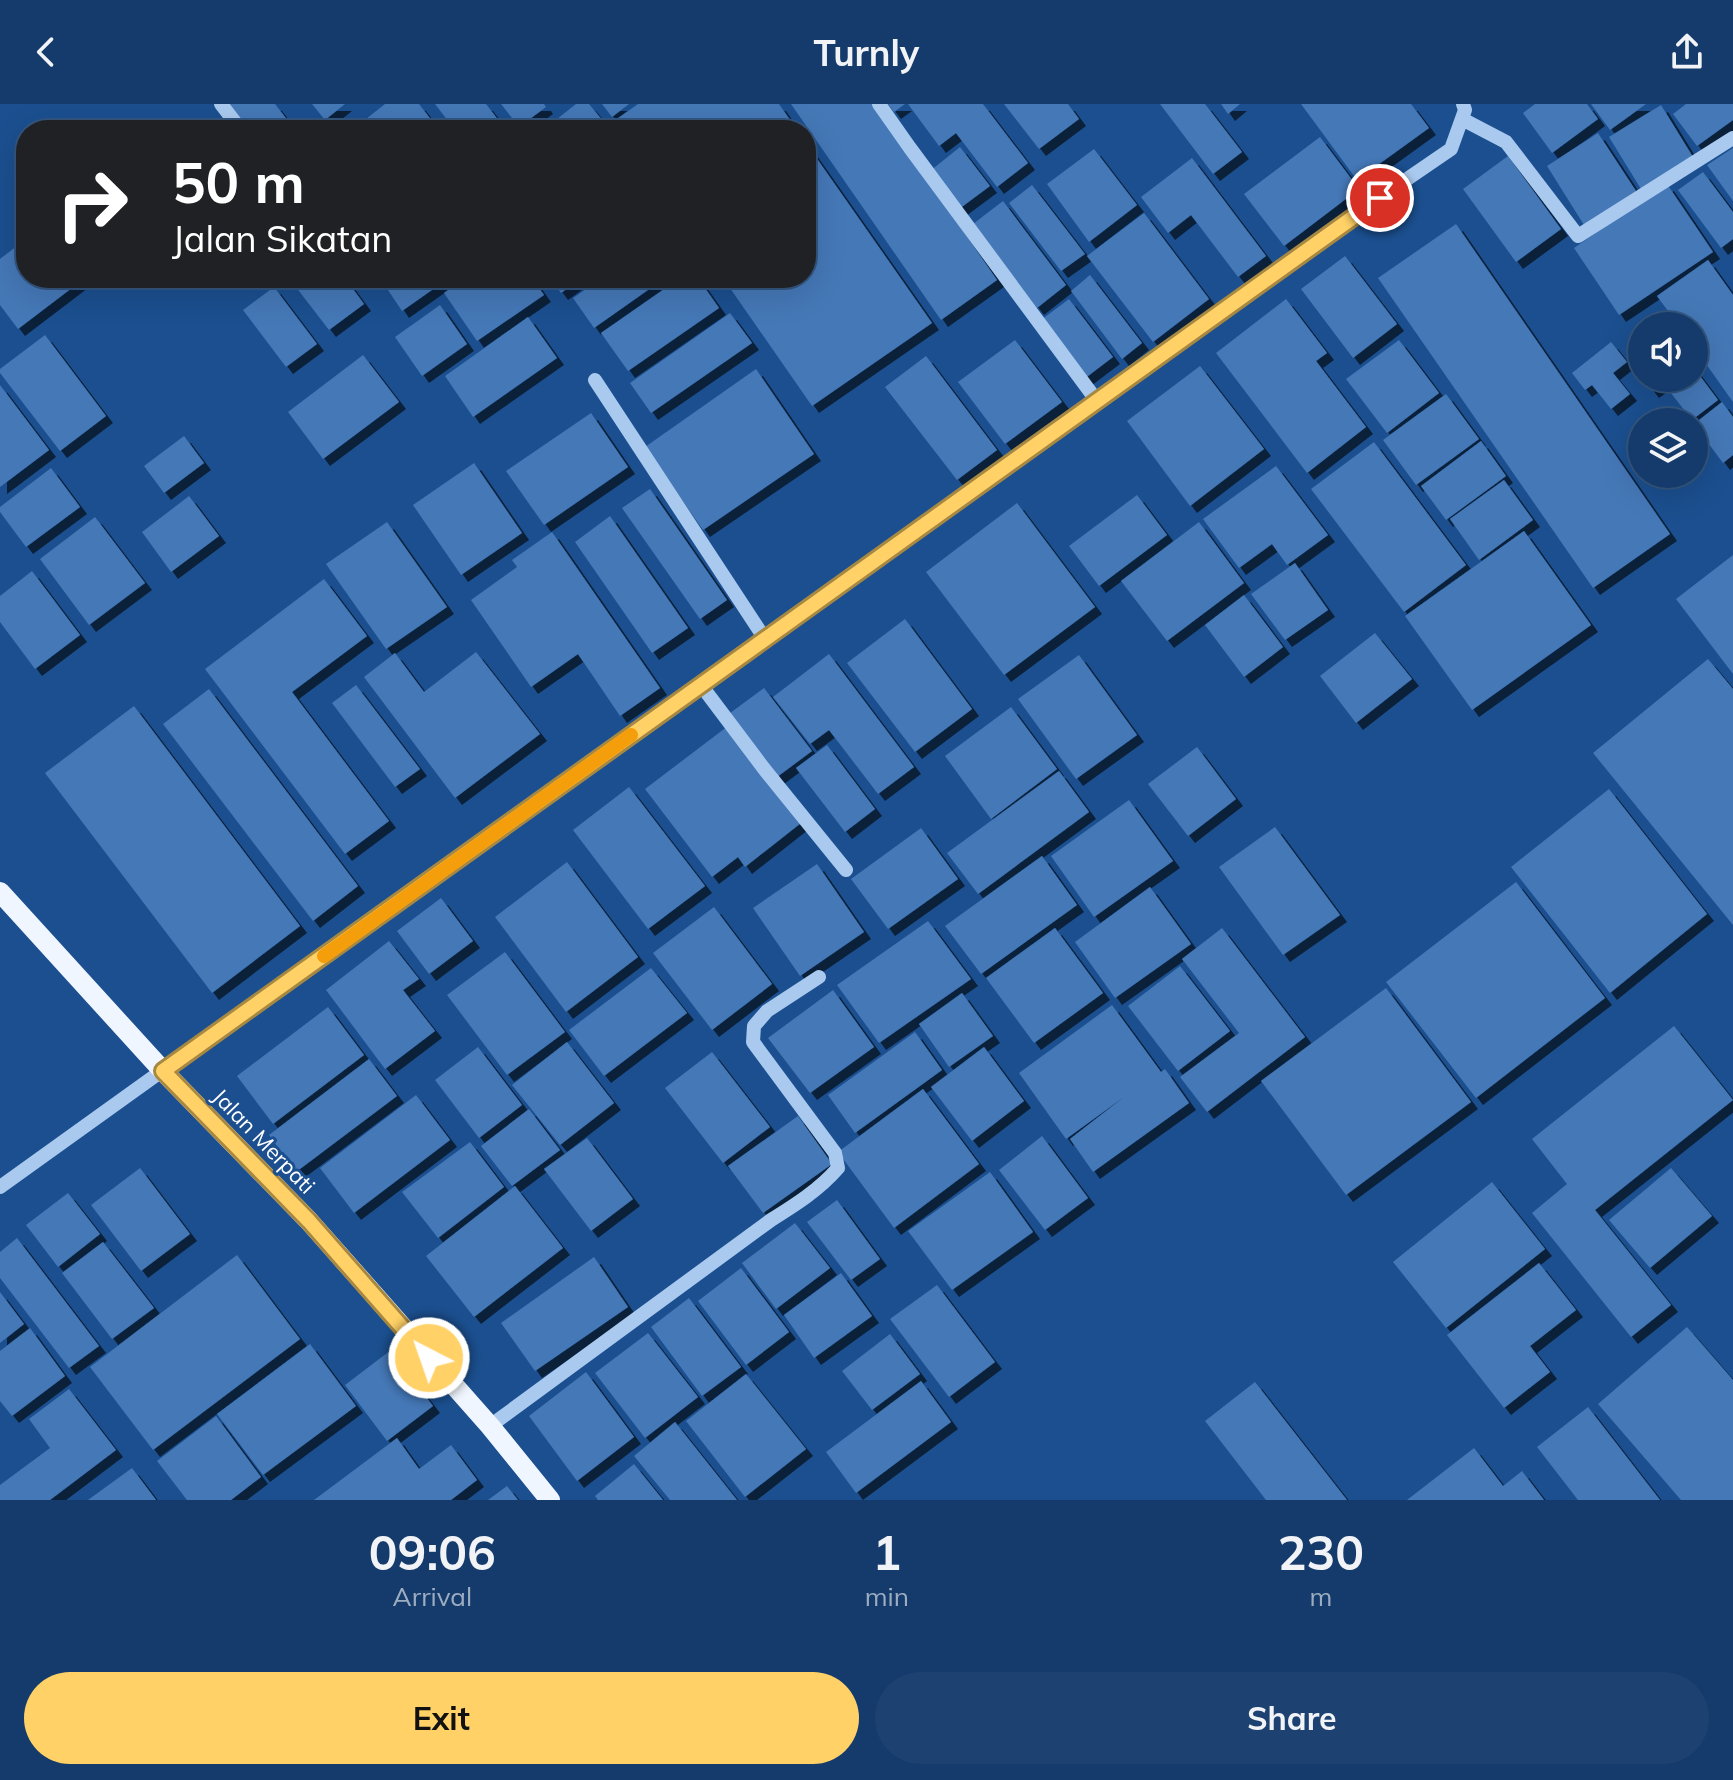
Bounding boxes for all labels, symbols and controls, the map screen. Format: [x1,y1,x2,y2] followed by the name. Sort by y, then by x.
[24,30,68,74] icon: back
[814,30,919,75] text: Turnly
[1665,30,1709,74] icon: share
[172,147,305,217] text: 50 m
[40,152,144,256] icon: right
[1346,164,1414,232] pin
[1358,176,1402,220] icon: arrive
[172,216,392,261] text: Jalan Sikatan
[1628,312,1708,488] map controls
[1628,312,1708,392] button: sound
[1628,408,1708,488] button: layers
[207,1082,321,1200] street label: Jalan Merpati
[387,1316,471,1400] position arrow
[369,1522,496,1582] text: 09:06
[872,1522,901,1582] text: 1
[1278,1522,1364,1582] text: 230
[393,1580,472,1613] text: Arrival
[865,1580,909,1613] text: min
[1310,1580,1332,1613] text: m
[24,1672,859,1764] button: Exit
[875,1672,1709,1764] button: Share

